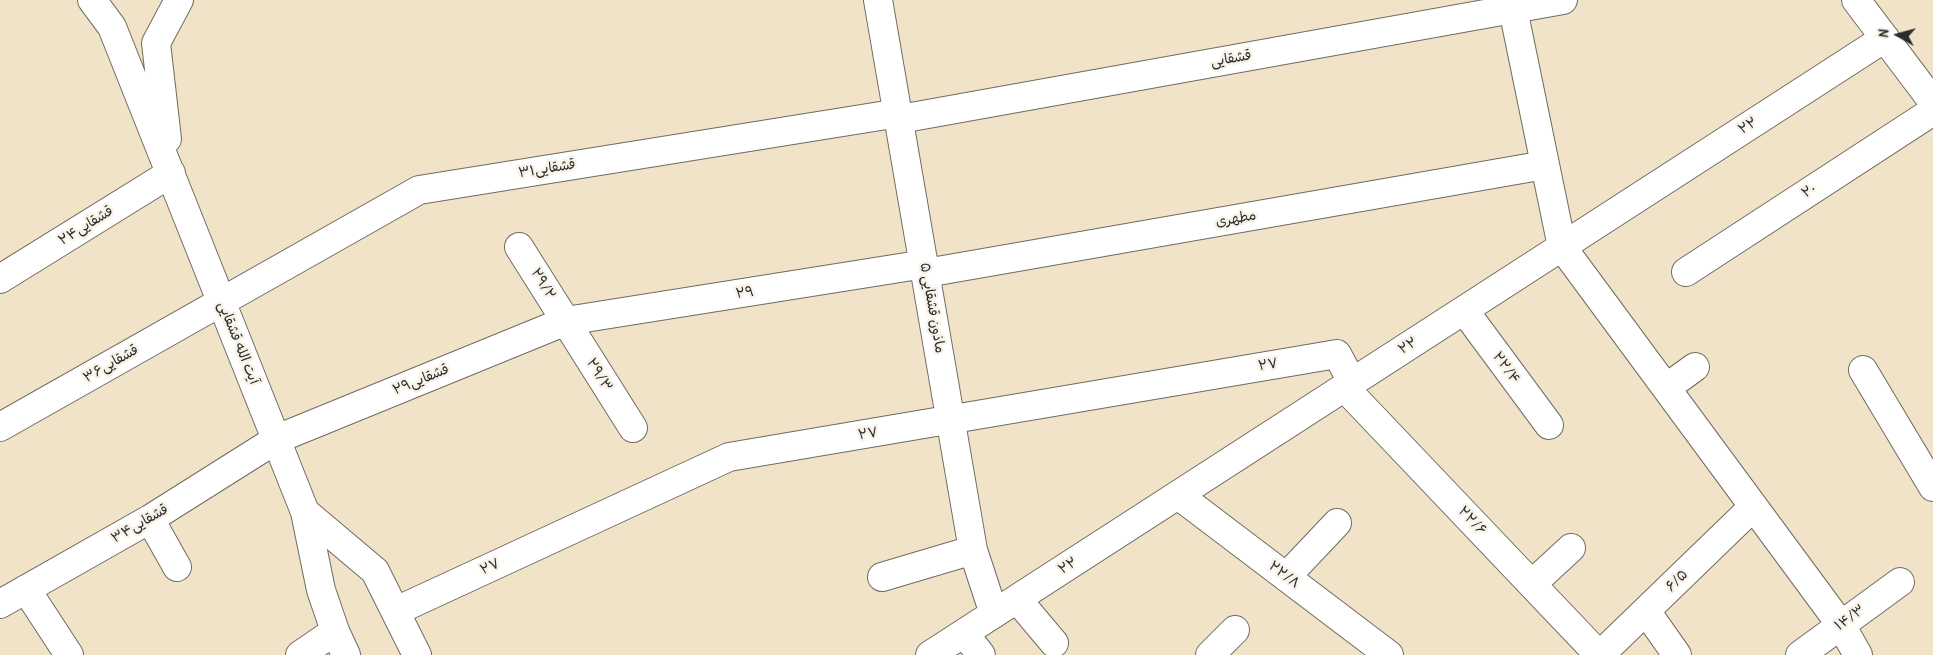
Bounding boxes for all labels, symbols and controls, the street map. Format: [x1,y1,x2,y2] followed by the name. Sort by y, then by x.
[1873,10,1923,60] north arrow
[1873,28,1892,38] text: N
[1209,47,1253,71] street label: قشقایی
[1735,114,1761,138] street label: ۲۲
[517,156,577,182] street label: ۳۱قشقایی
[1799,180,1819,202] street label: ۲۰
[56,203,116,249] street label: قشقایی۲۴
[1214,207,1258,231] street label: مطهری
[916,262,948,354] street label: ماذون قشقایی ۵
[527,265,559,303] street label: ۲۹/۲
[735,283,755,303] street label: ۲۹
[214,299,262,387] street label: آیت الله قشقایی
[1395,334,1421,358] street label: ۲۲
[80,341,142,387] street label: قشقایی۳۶
[1489,349,1523,387] street label: ۲۲/۴
[582,355,616,395] street label: ۲۹/۳
[1257,355,1279,375] street label: ۲۷
[390,361,452,399] street label: قشقایی۲۹
[857,424,879,444] street label: ۲۷
[109,501,171,547] street label: قشقایی۳۴
[1454,503,1490,539] street label: ۲۲/۶
[1055,554,1081,578] street label: ۲۲
[478,555,502,579] street label: ۲۷
[1265,558,1303,592] street label: ۲۲/۸
[1662,567,1692,595] street label: ۶/۵
[1832,602,1868,634] street label: ۱۴/۳

